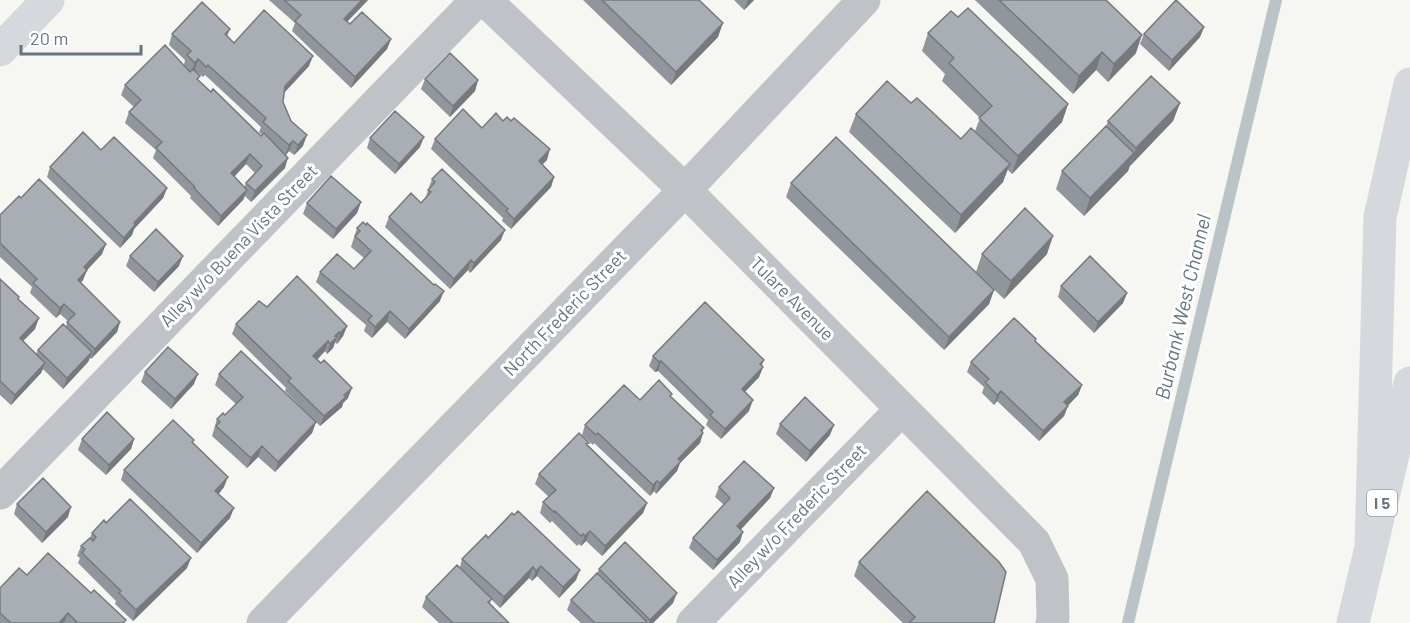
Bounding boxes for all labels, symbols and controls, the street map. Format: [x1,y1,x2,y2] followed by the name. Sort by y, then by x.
[21,18,141,56] scale bar
[30,27,68,49] text: 20 m
[155,159,322,331] street label: Alley w/o Buena Vista Street
[1149,211,1215,402] water label: Burbank West Channel
[498,244,630,380] street label: North Frederic Street
[746,252,839,345] street label: Tulare Avenue
[722,439,871,592] street label: Alley w/o Frederic Street
[1367,490,1397,516] road number: I 5

